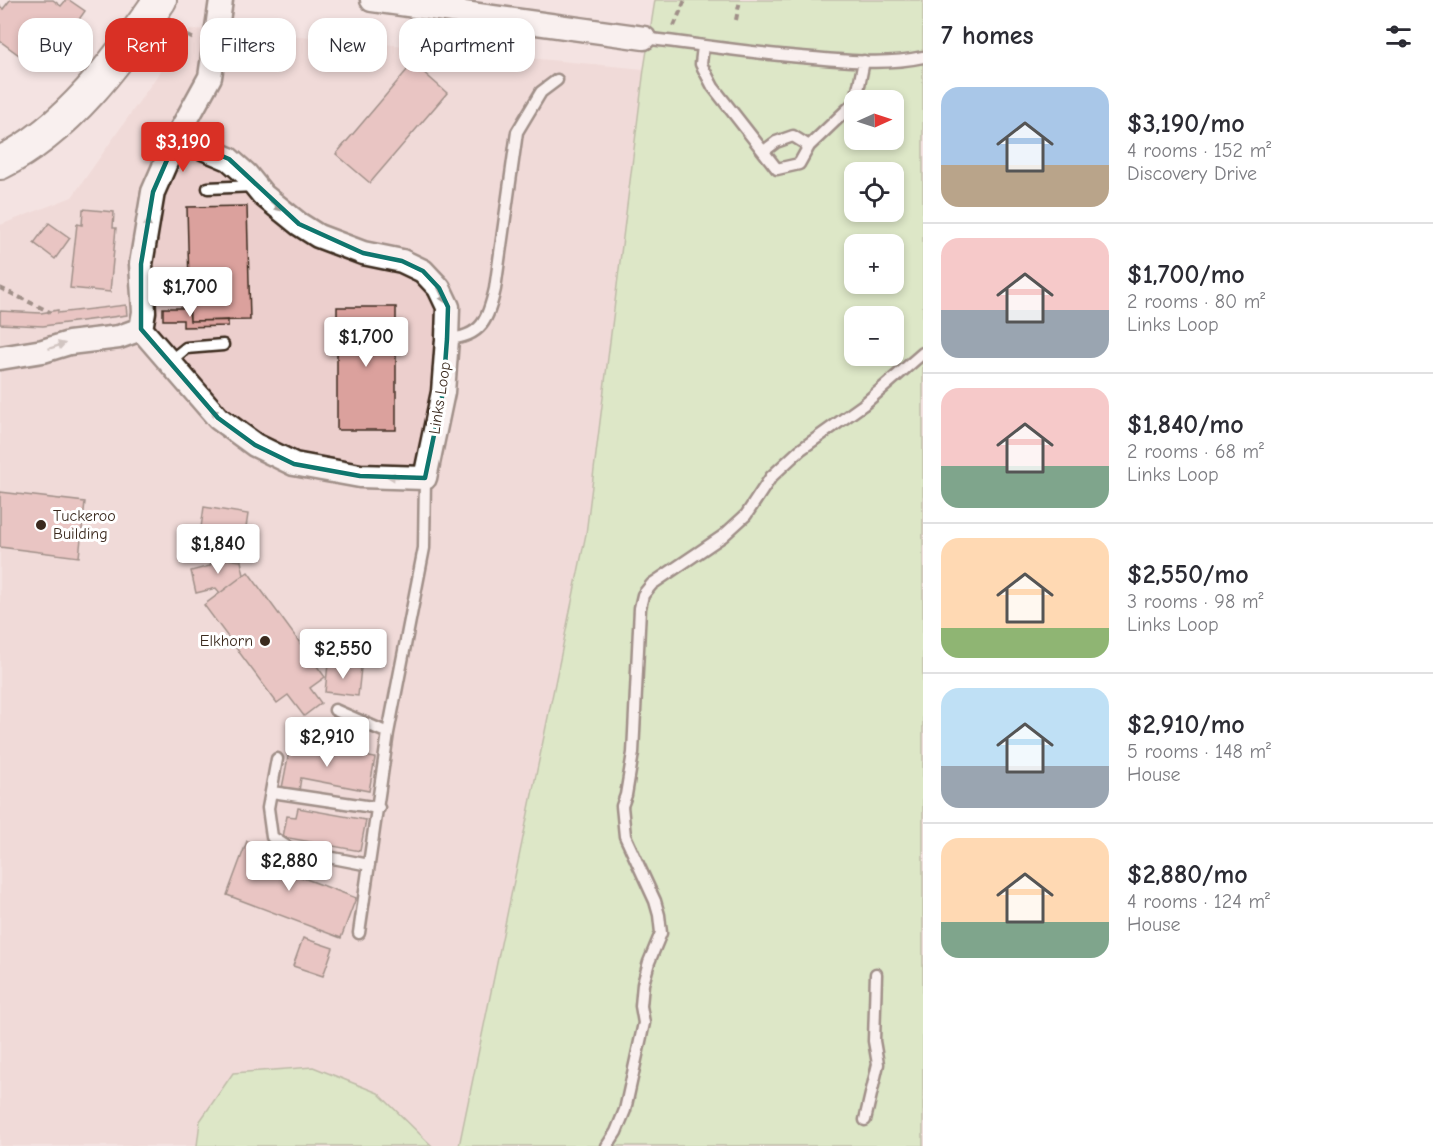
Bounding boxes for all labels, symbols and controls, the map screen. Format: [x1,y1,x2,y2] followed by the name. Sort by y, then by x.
[18,18,93,72] chip: Buy
[105,18,188,72] chip: Rent
[200,18,296,72] chip: Filters
[308,18,387,72] chip: New
[399,18,535,72] chip: Apartment
[1382,20,1415,53] icon: filters
[941,21,1034,51] text: 7 homes
[844,90,904,150] north arrow
[844,90,904,366] map controls
[1127,109,1245,139] text: $3,190/mo
[989,111,1061,183] icon: home
[134,122,232,173] pin: $3,190
[155,130,211,153] text: $3,190
[1127,139,1271,162] text: 4 rooms · 152 m²
[844,162,904,222] button: locate
[1127,162,1257,185] text: Discovery Drive
[267,198,282,211] one-way arrow
[142,218,151,237] one-way arrow
[844,234,904,294] button: +
[1127,260,1245,290] text: $1,700/mo
[989,262,1061,334] icon: home
[141,267,239,318] pin: $1,700
[162,275,218,298] text: $1,700
[437,287,447,304] one-way arrow
[1127,290,1265,313] text: 2 rooms · 80 m²
[844,306,904,366] button: −
[1127,313,1219,336] text: Links Loop
[317,317,415,368] pin: $1,700
[338,325,394,348] text: $1,700
[48,341,66,351] one-way arrow
[425,360,455,436] street label: Links Loop
[210,408,224,422] one-way arrow
[1127,410,1244,440] text: $1,840/mo
[989,412,1061,484] icon: home
[1127,440,1264,463] text: 2 rooms · 68 m²
[1127,463,1219,486] text: Links Loop
[386,473,405,482] one-way arrow
[53,507,116,543] place label: Tuckeroo Building
[34,518,48,532] marker: Tuckeroo Building
[169,524,267,575] pin: $1,840
[191,532,245,555] text: $1,840
[1127,560,1249,590] text: $2,550/mo
[989,562,1061,634] icon: home
[1127,590,1263,613] text: 3 rooms · 98 m²
[1127,613,1219,636] text: Links Loop
[294,629,392,680] pin: $2,550
[200,632,253,650] place label: Elkhorn
[258,634,272,648] marker: Elkhorn
[314,637,372,660] text: $2,550
[1127,710,1245,740] text: $2,910/mo
[989,712,1061,784] icon: home
[278,717,376,768] pin: $2,910
[299,725,355,748] text: $2,910
[1127,740,1271,763] text: 5 rooms · 148 m²
[1127,763,1181,786] text: House
[240,841,338,892] pin: $2,880
[260,849,318,872] text: $2,880
[1127,860,1248,890] text: $2,880/mo
[989,862,1061,934] icon: home
[1127,890,1270,913] text: 4 rooms · 124 m²
[1127,913,1181,936] text: House

